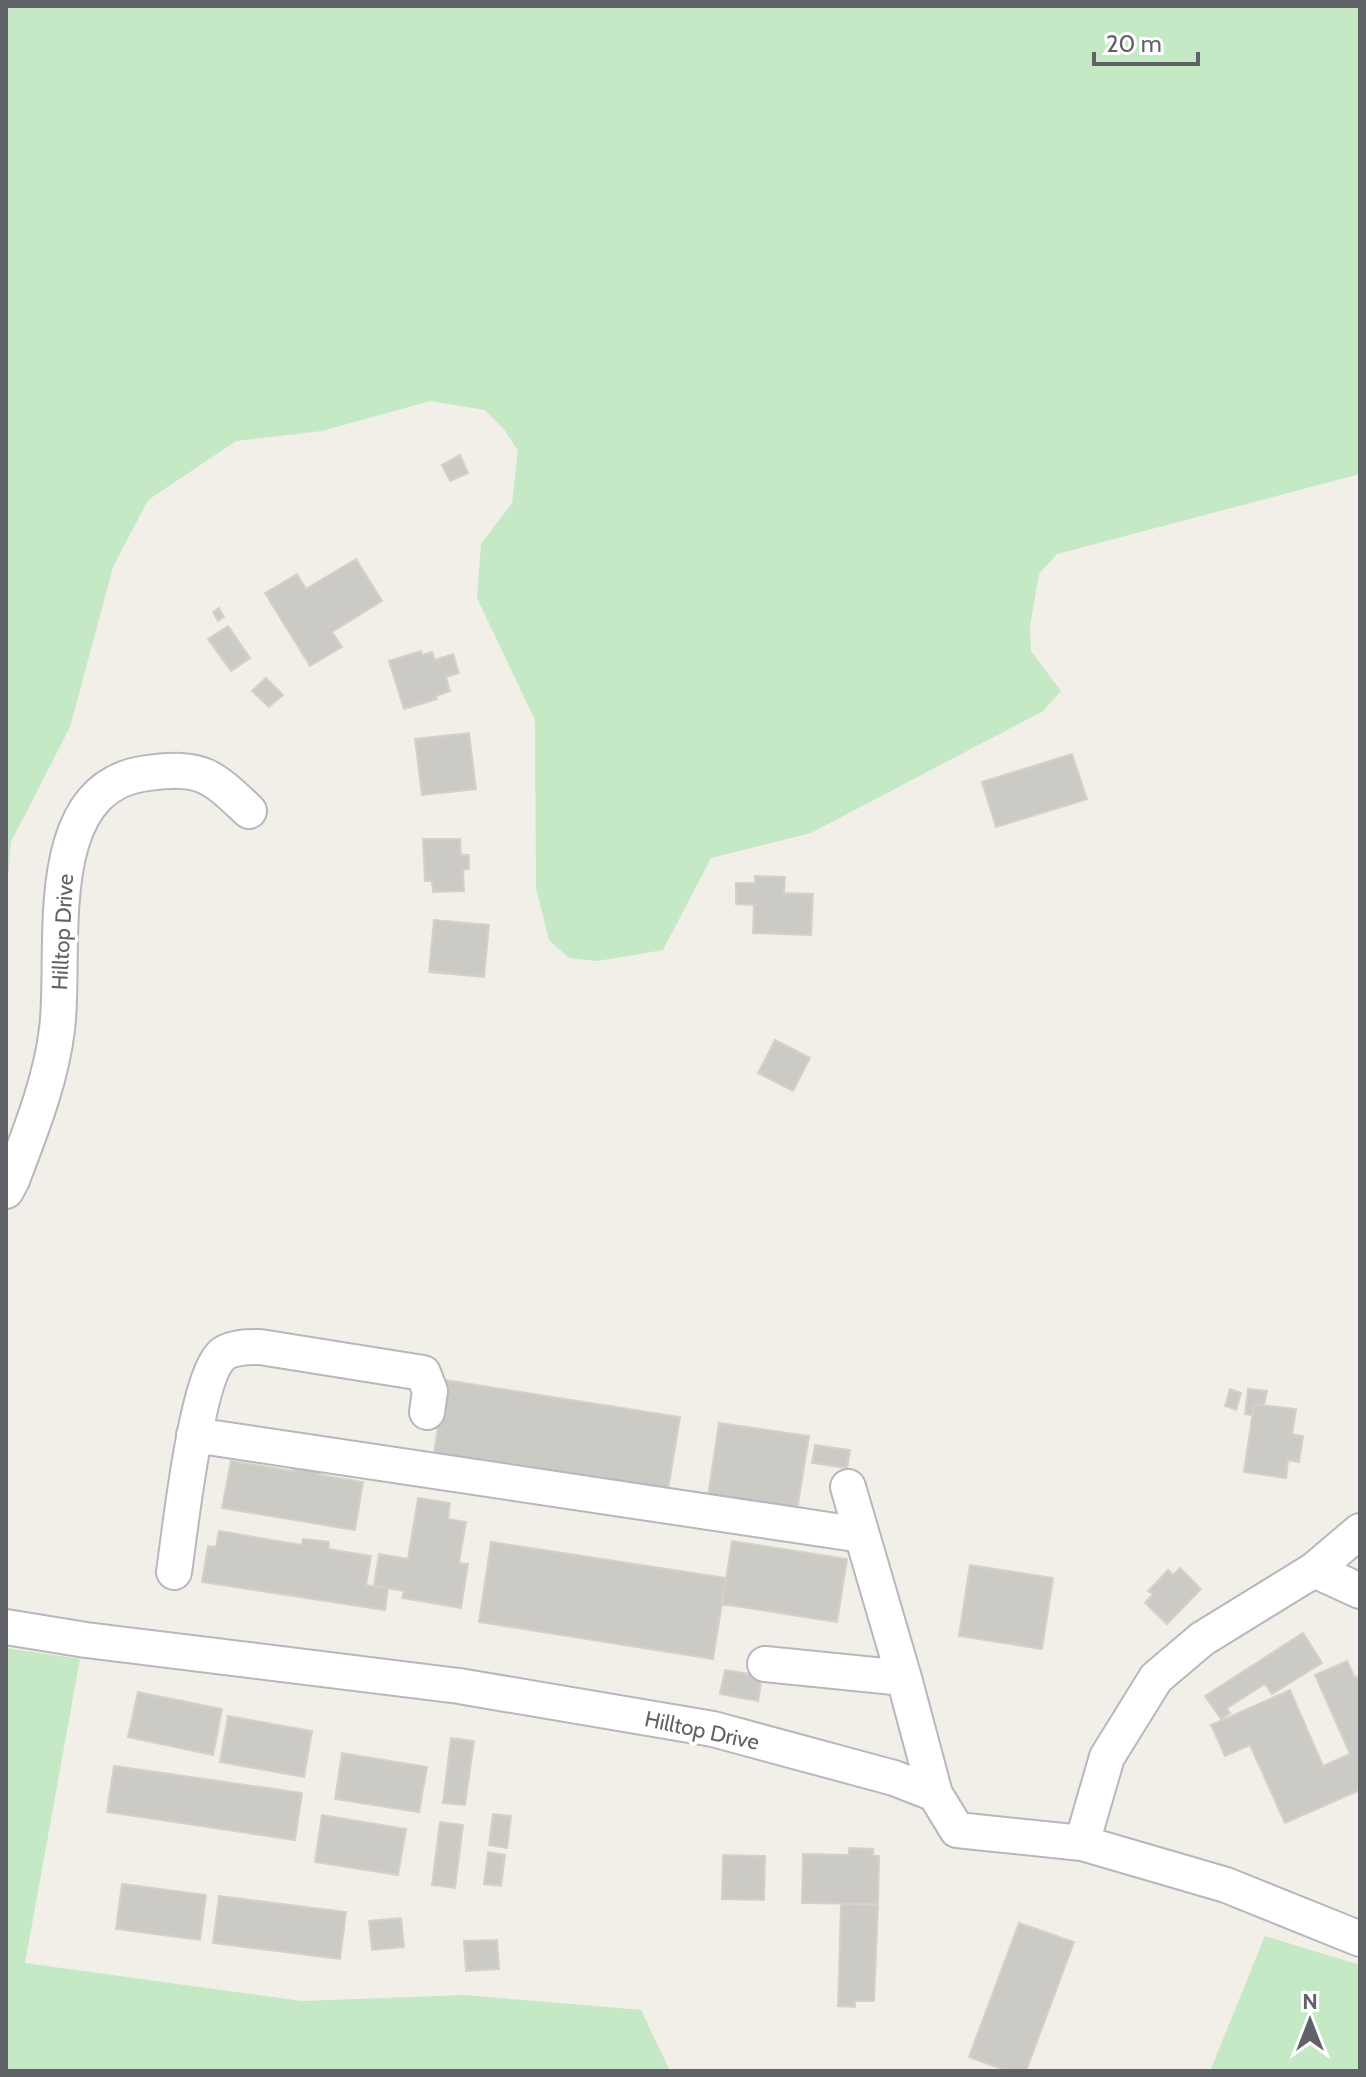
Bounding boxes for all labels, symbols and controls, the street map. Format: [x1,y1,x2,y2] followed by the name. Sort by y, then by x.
[1094,16,1198,66] scale bar
[1106,29,1162,58] text: 20 m
[46,873,79,991] street label: Hilltop Drive
[642,1705,762,1756] street label: Hilltop Drive
[1270,1981,1350,2061] north arrow
[1302,1988,1318,2015] text: N

